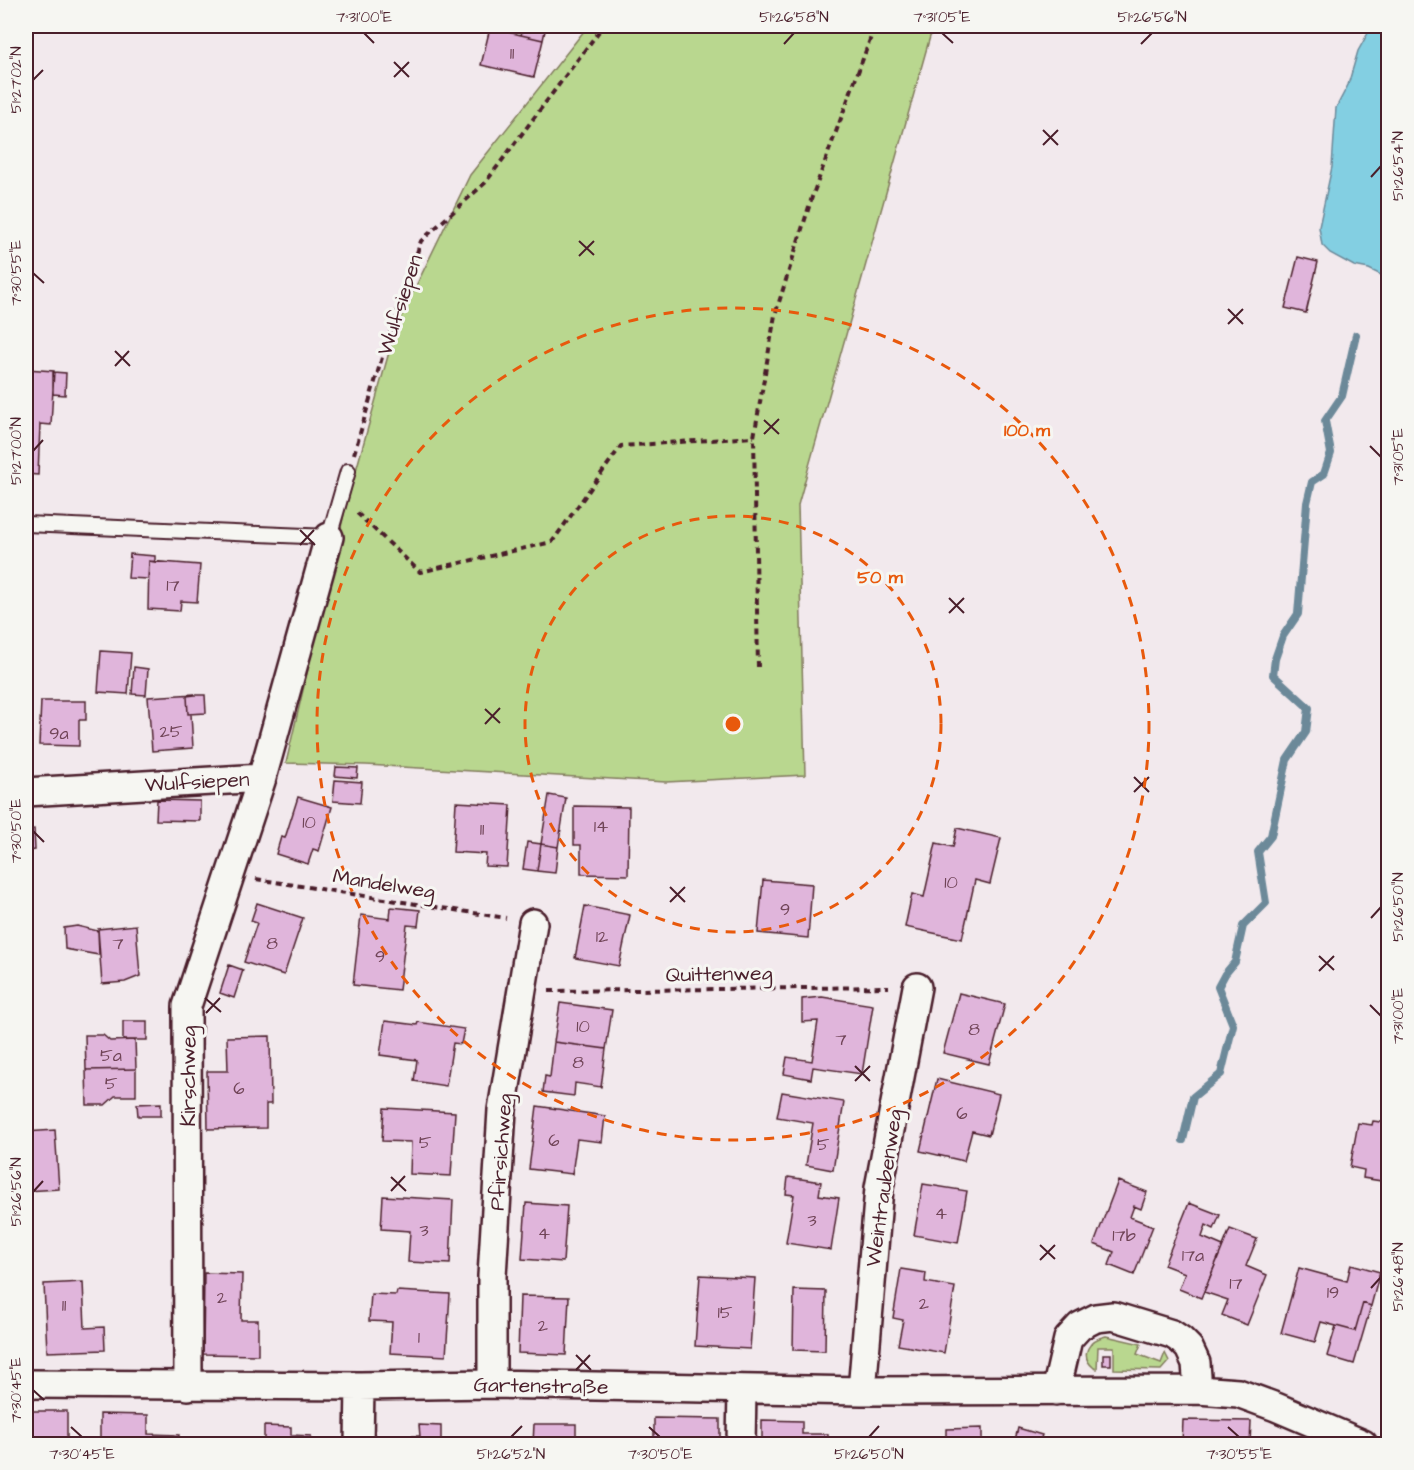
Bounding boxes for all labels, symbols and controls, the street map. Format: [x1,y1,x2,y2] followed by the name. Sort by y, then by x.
[336,7,392,28] text: 7°31'00"E
[759,7,829,28] text: 51°26'58"N
[913,7,971,28] text: 7°31'05"E
[1117,7,1187,28] text: 51°26'56"N
[510,41,514,66] house number: 11
[6,46,27,114] text: 51°27'02"N
[1388,131,1409,201] text: 51°26'54"N
[6,240,27,306] text: 7°30'55"E
[370,251,431,360] street label: Wulfsiepen
[6,417,27,485] text: 51°27'00"N
[1004,418,1051,443] text: 100 m
[1388,428,1409,486] text: 7°31'05"E
[857,565,904,590] text: 50 m
[166,573,180,598] house number: 17
[723,714,743,734] centre of rings
[159,719,183,744] house number: 25
[49,721,69,746] house number: 9a
[144,765,250,800] street label: Wulfsiepen
[6,799,27,863] text: 7°30'50"E
[302,810,316,835] house number: 10
[594,814,608,839] house number: 14
[480,817,484,842] house number: 11
[330,862,437,908] street label: Mandelweg
[944,870,958,895] house number: 10
[1388,872,1409,942] text: 51°26'50"N
[780,897,790,922] house number: 9
[596,924,609,949] house number: 12
[112,931,124,956] house number: 7
[266,931,278,956] house number: 8
[375,944,385,969] house number: 9
[665,959,773,991] street label: Quittenweg
[1388,988,1409,1044] text: 7°31'00"E
[576,1014,590,1039] house number: 10
[968,1017,980,1042] house number: 8
[174,1025,205,1126] street label: Kirschweg
[835,1027,847,1052] house number: 7
[100,1043,122,1068] house number: 5a
[572,1050,584,1075] house number: 8
[105,1071,118,1096] house number: 5
[233,1076,245,1101] house number: 6
[482,1092,522,1212] street label: Pfirsichweg
[956,1101,968,1126] house number: 6
[859,1107,911,1269] street label: Weintraubenweg
[548,1128,560,1153] house number: 6
[419,1130,432,1155] house number: 5
[817,1132,830,1157] house number: 5
[6,1157,27,1227] text: 51°26'56"N
[935,1201,947,1226] house number: 4
[807,1208,817,1233] house number: 3
[419,1218,429,1243] house number: 3
[538,1221,550,1246] house number: 4
[1112,1223,1136,1248] house number: 17b
[1388,1242,1409,1312] text: 51°26'48"N
[1182,1243,1204,1268] house number: 17a
[1229,1271,1243,1296] house number: 17
[1327,1280,1339,1305] house number: 19
[217,1285,228,1310] house number: 2
[919,1291,930,1316] house number: 2
[62,1293,66,1318] house number: 11
[717,1300,733,1325] house number: 15
[538,1313,549,1338] house number: 2
[418,1325,420,1350] house number: 1
[6,1357,27,1423] text: 7°30'45"E
[473,1370,609,1402] street label: Gartenstraße
[49,1444,115,1465] text: 7°30'45"E
[477,1444,545,1465] text: 51°26'52"N
[628,1444,692,1465] text: 7°30'50"E
[834,1444,904,1465] text: 51°26'50"N
[1206,1444,1272,1465] text: 7°30'55"E

